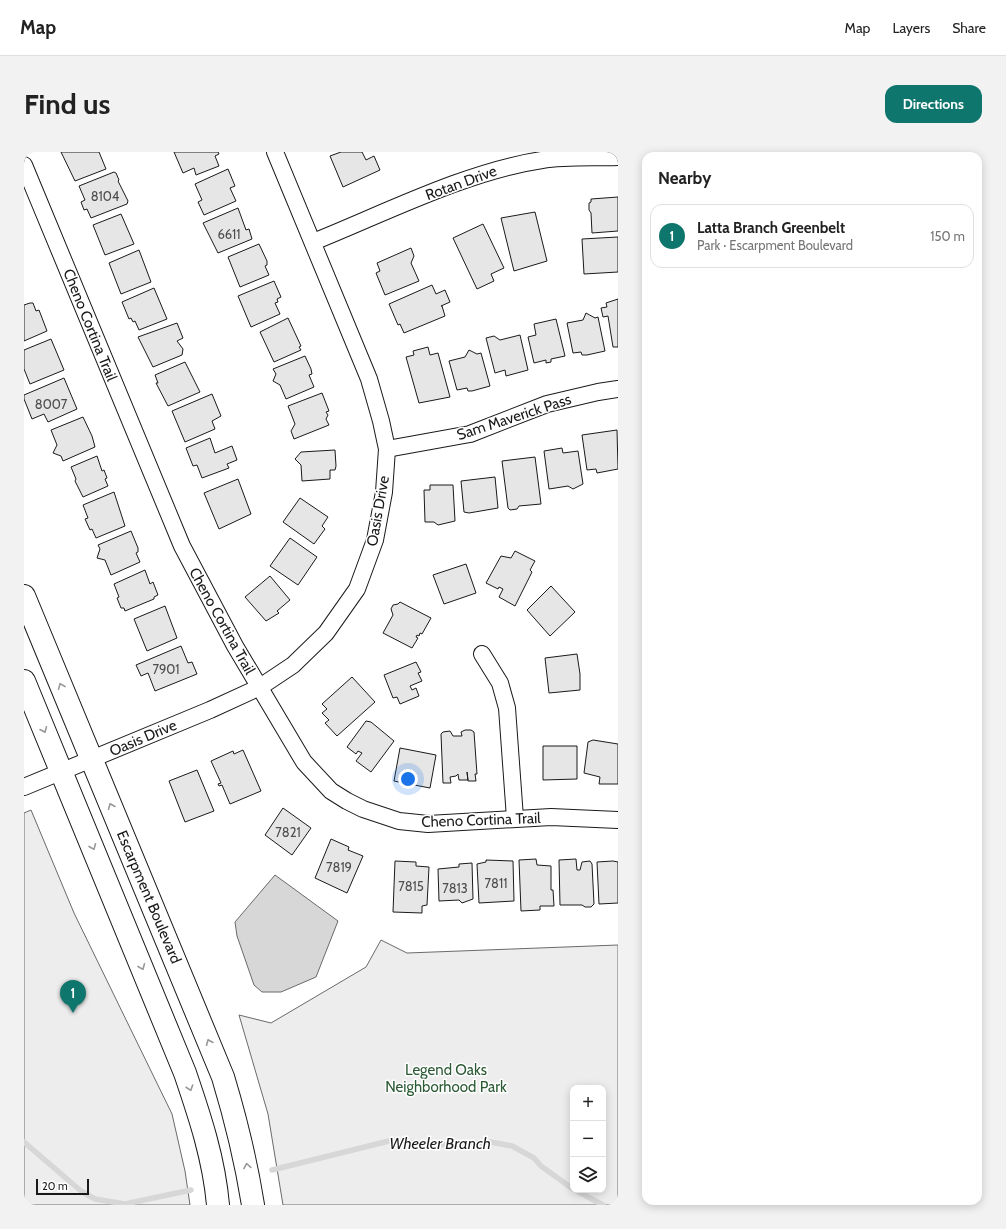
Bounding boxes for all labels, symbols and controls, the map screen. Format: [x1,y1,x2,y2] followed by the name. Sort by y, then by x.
[20,16,56,39] text: Map
[845,19,870,37] text: Map
[892,19,930,37] text: Layers
[952,19,986,37] text: Share
[885,85,982,123] button: Directions
[24,87,110,121] text: Find us
[423,162,499,204] street label: Rotan Drive
[658,168,711,188] text: Nearby
[91,188,120,204] house number: 8104
[697,219,845,237] text: Latta Branch Greenbelt
[217,226,241,242] house number: 6611
[670,228,674,244] text: 1
[930,228,965,244] text: 150 m
[697,237,853,253] text: Park · Escarpment Boulevard
[59,266,121,384] street label: Cheno Cortina Trail
[455,390,573,444] street label: Sam Maverick Pass
[35,396,68,412] house number: 8007
[363,474,393,548] street label: Oasis Drive
[185,564,259,678] street label: Cheno Cortina Trail
[152,661,180,677] house number: 7901
[58,682,66,690] one-way arrow
[107,716,180,760] street label: Oasis Drive
[40,727,48,734] one-way arrow
[398,769,418,789] your location
[107,802,115,809] one-way arrow
[421,809,541,831] street label: Cheno Cortina Trail
[275,824,301,840] house number: 7821
[113,828,185,966] street label: Escarpment Boulevard
[88,844,96,851] one-way arrow
[326,859,352,875] house number: 7819
[485,875,507,891] house number: 7811
[398,878,424,894] house number: 7815
[442,880,468,896] house number: 7813
[138,964,146,971] one-way arrow
[60,980,86,1013] pin: 1
[206,1039,214,1047] one-way arrow
[385,1061,507,1096] park label: Legend Oaks Neighborhood Park
[186,1084,194,1091] one-way arrow
[570,1085,606,1193] map controls
[570,1085,606,1121] button: +
[570,1121,606,1157] button: −
[389,1134,491,1153] water label: Wheeler Branch
[570,1157,606,1193] button: layers
[243,1163,252,1170] one-way arrow
[36,1177,89,1196] scale bar
[42,1179,68,1193] text: 20 m

